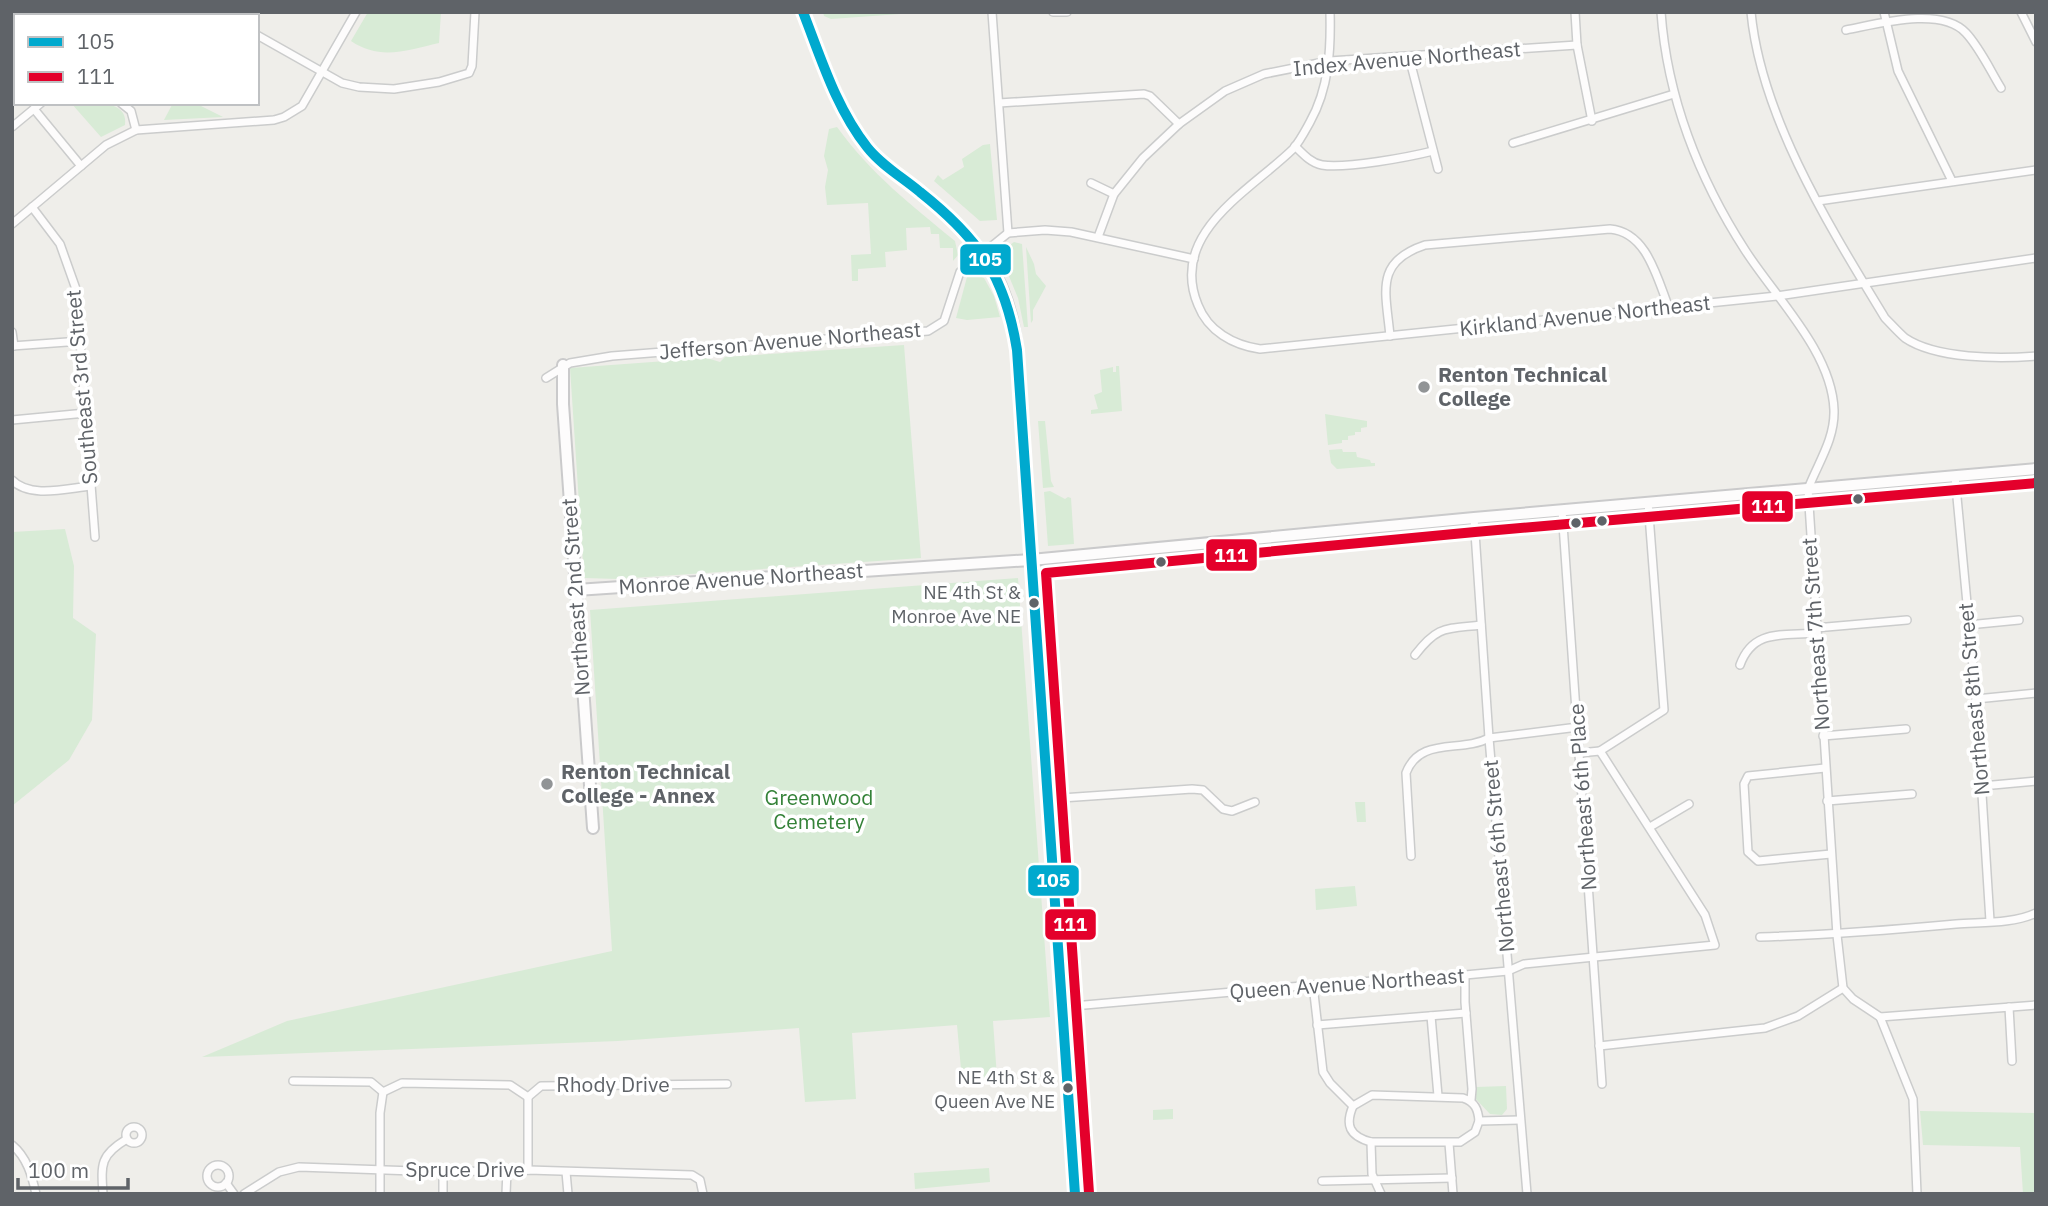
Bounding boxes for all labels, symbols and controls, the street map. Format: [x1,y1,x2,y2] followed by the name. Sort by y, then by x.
[14,14,259,105] legend
[77,27,115,55] text: 105
[1292,34,1522,82] street label: Index Avenue Northeast
[77,62,115,90] text: 111
[959,243,1012,276] line badge: 105
[968,247,1002,271] text: 105
[1458,288,1712,342] street label: Kirkland Avenue Northeast
[59,289,103,486] street label: Southeast 3rd Street
[658,315,922,365] street label: Jefferson Avenue Northeast
[1438,360,1607,412] place label: Renton Technical College
[1416,379,1432,395] marker: Renton Technical College
[1741,490,1794,523] line badge: 111
[1851,492,1865,506] unlabelled marker
[1751,494,1786,518] text: 111
[554,497,596,697] street label: Northeast 2nd Street
[1595,514,1609,528] unlabelled marker
[1569,516,1583,530] unlabelled marker
[1794,537,1836,731] street label: Northeast 7th Street
[1205,538,1258,572] line badge: 111
[1214,543,1249,567] text: 111
[617,555,864,601] street label: Monroe Avenue Northeast
[1154,555,1168,569] unlabelled marker
[891,580,1021,628] place label: NE 4th St & Monroe Ave NE
[1027,596,1041,610] marker: NE 4th St & Monroe Ave NE
[1951,602,1995,797] street label: Northeast 8th Street
[1562,703,1603,891] street label: Northeast 6th Place
[561,757,730,809] place label: Renton Technical College - Annex
[1476,759,1520,954] street label: Northeast 6th Street
[539,776,555,792] marker: Renton Technical College - Annex
[765,783,873,835] park label: Greenwood Cemetery
[1027,864,1080,897] line badge: 105
[1036,868,1070,892] text: 105
[1044,908,1097,941] line badge: 111
[1053,912,1088,936] text: 111
[1228,961,1465,1005] street label: Queen Avenue Northeast
[934,1065,1055,1113] place label: NE 4th St & Queen Ave NE
[556,1070,670,1098] street label: Rhody Drive
[1061,1081,1075,1095] marker: NE 4th St & Queen Ave NE
[18,1146,128,1190] scale bar
[405,1155,525,1183] street label: Spruce Drive
[28,1156,89,1184] text: 100 m

